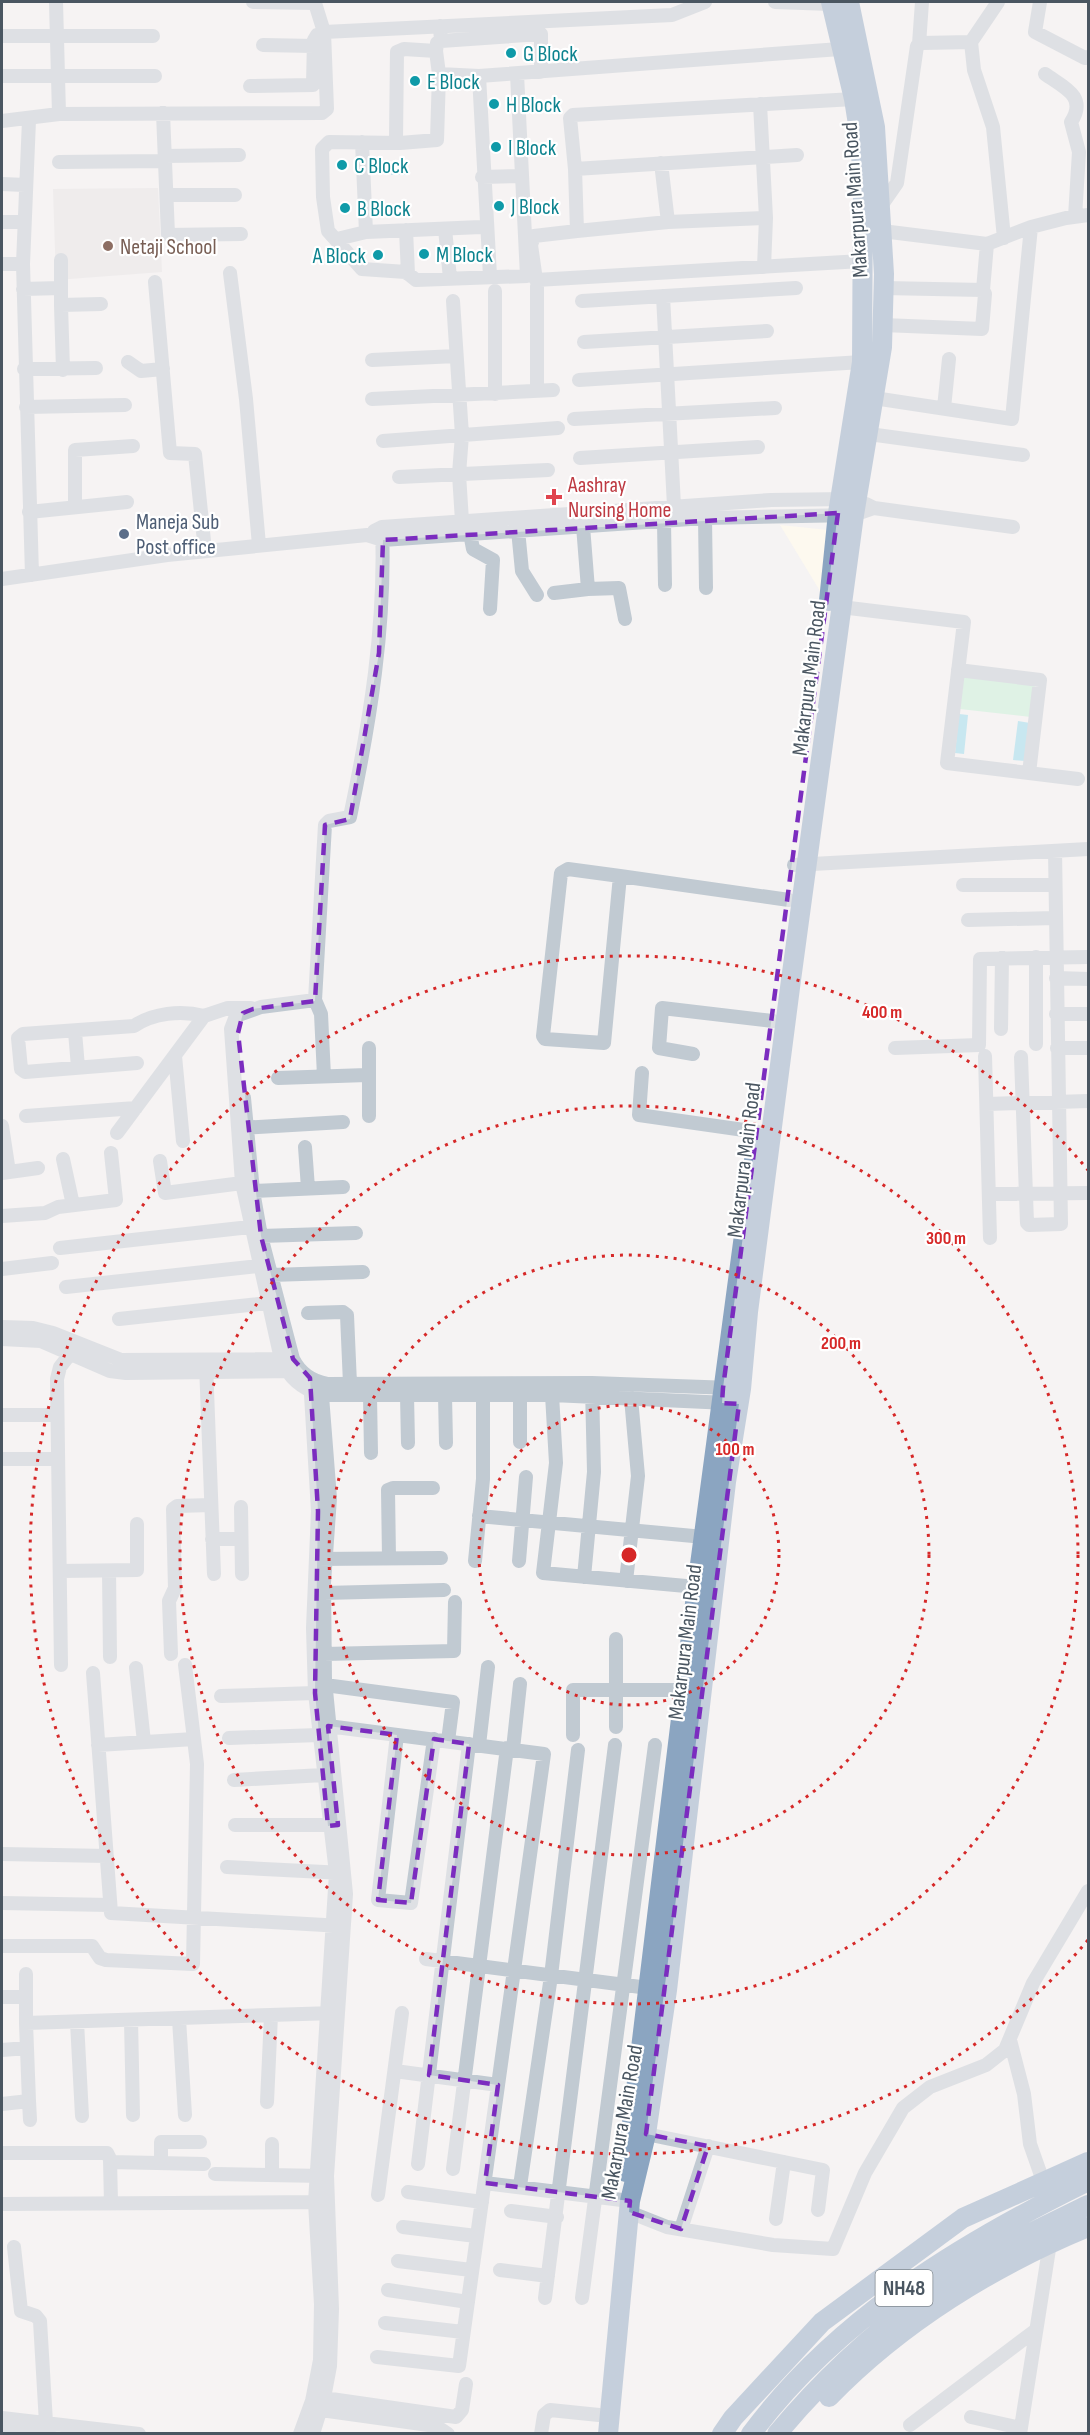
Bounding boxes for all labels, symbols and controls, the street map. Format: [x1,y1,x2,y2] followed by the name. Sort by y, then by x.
[523,41,578,68] place label: G Block
[504,46,518,60] marker: G Block
[427,69,480,96] place label: E Block
[408,74,422,88] marker: E Block
[506,92,561,119] place label: H Block
[487,97,501,111] marker: H Block
[837,121,874,279] street label: Makarpura Main Road
[508,135,557,162] place label: I Block
[489,140,503,154] marker: I Block
[354,153,409,180] place label: C Block
[335,158,349,172] marker: C Block
[510,194,560,221] place label: J Block
[357,196,411,223] place label: B Block
[492,199,506,213] marker: J Block
[338,201,352,215] marker: B Block
[120,234,217,261] place label: Netaji School
[101,239,115,253] marker: Netaji School
[436,242,493,269] place label: M Block
[312,243,367,270] place label: A Block
[417,247,431,261] marker: M Block
[371,248,385,262] marker: A Block
[567,472,671,524] place label: Aashray Nursing Home
[545,488,563,506] marker: Aashray Nursing Home
[136,509,219,561] place label: Maneja Sub Post office
[117,527,131,541] marker: Maneja Sub Post office
[787,599,832,757] street label: Makarpura Main Road
[862,1002,902,1023] text: 400 m
[722,1081,767,1239] street label: Makarpura Main Road
[926,1228,966,1249] text: 300 m
[821,1333,861,1354] text: 200 m
[716,1439,755,1460] text: 100 m
[619,1545,639,1565] centre of rings
[663,1563,708,1721] street label: Makarpura Main Road
[596,2043,649,2202] street label: Makarpura Main Road
[876,2270,932,2306] road number: NH48

